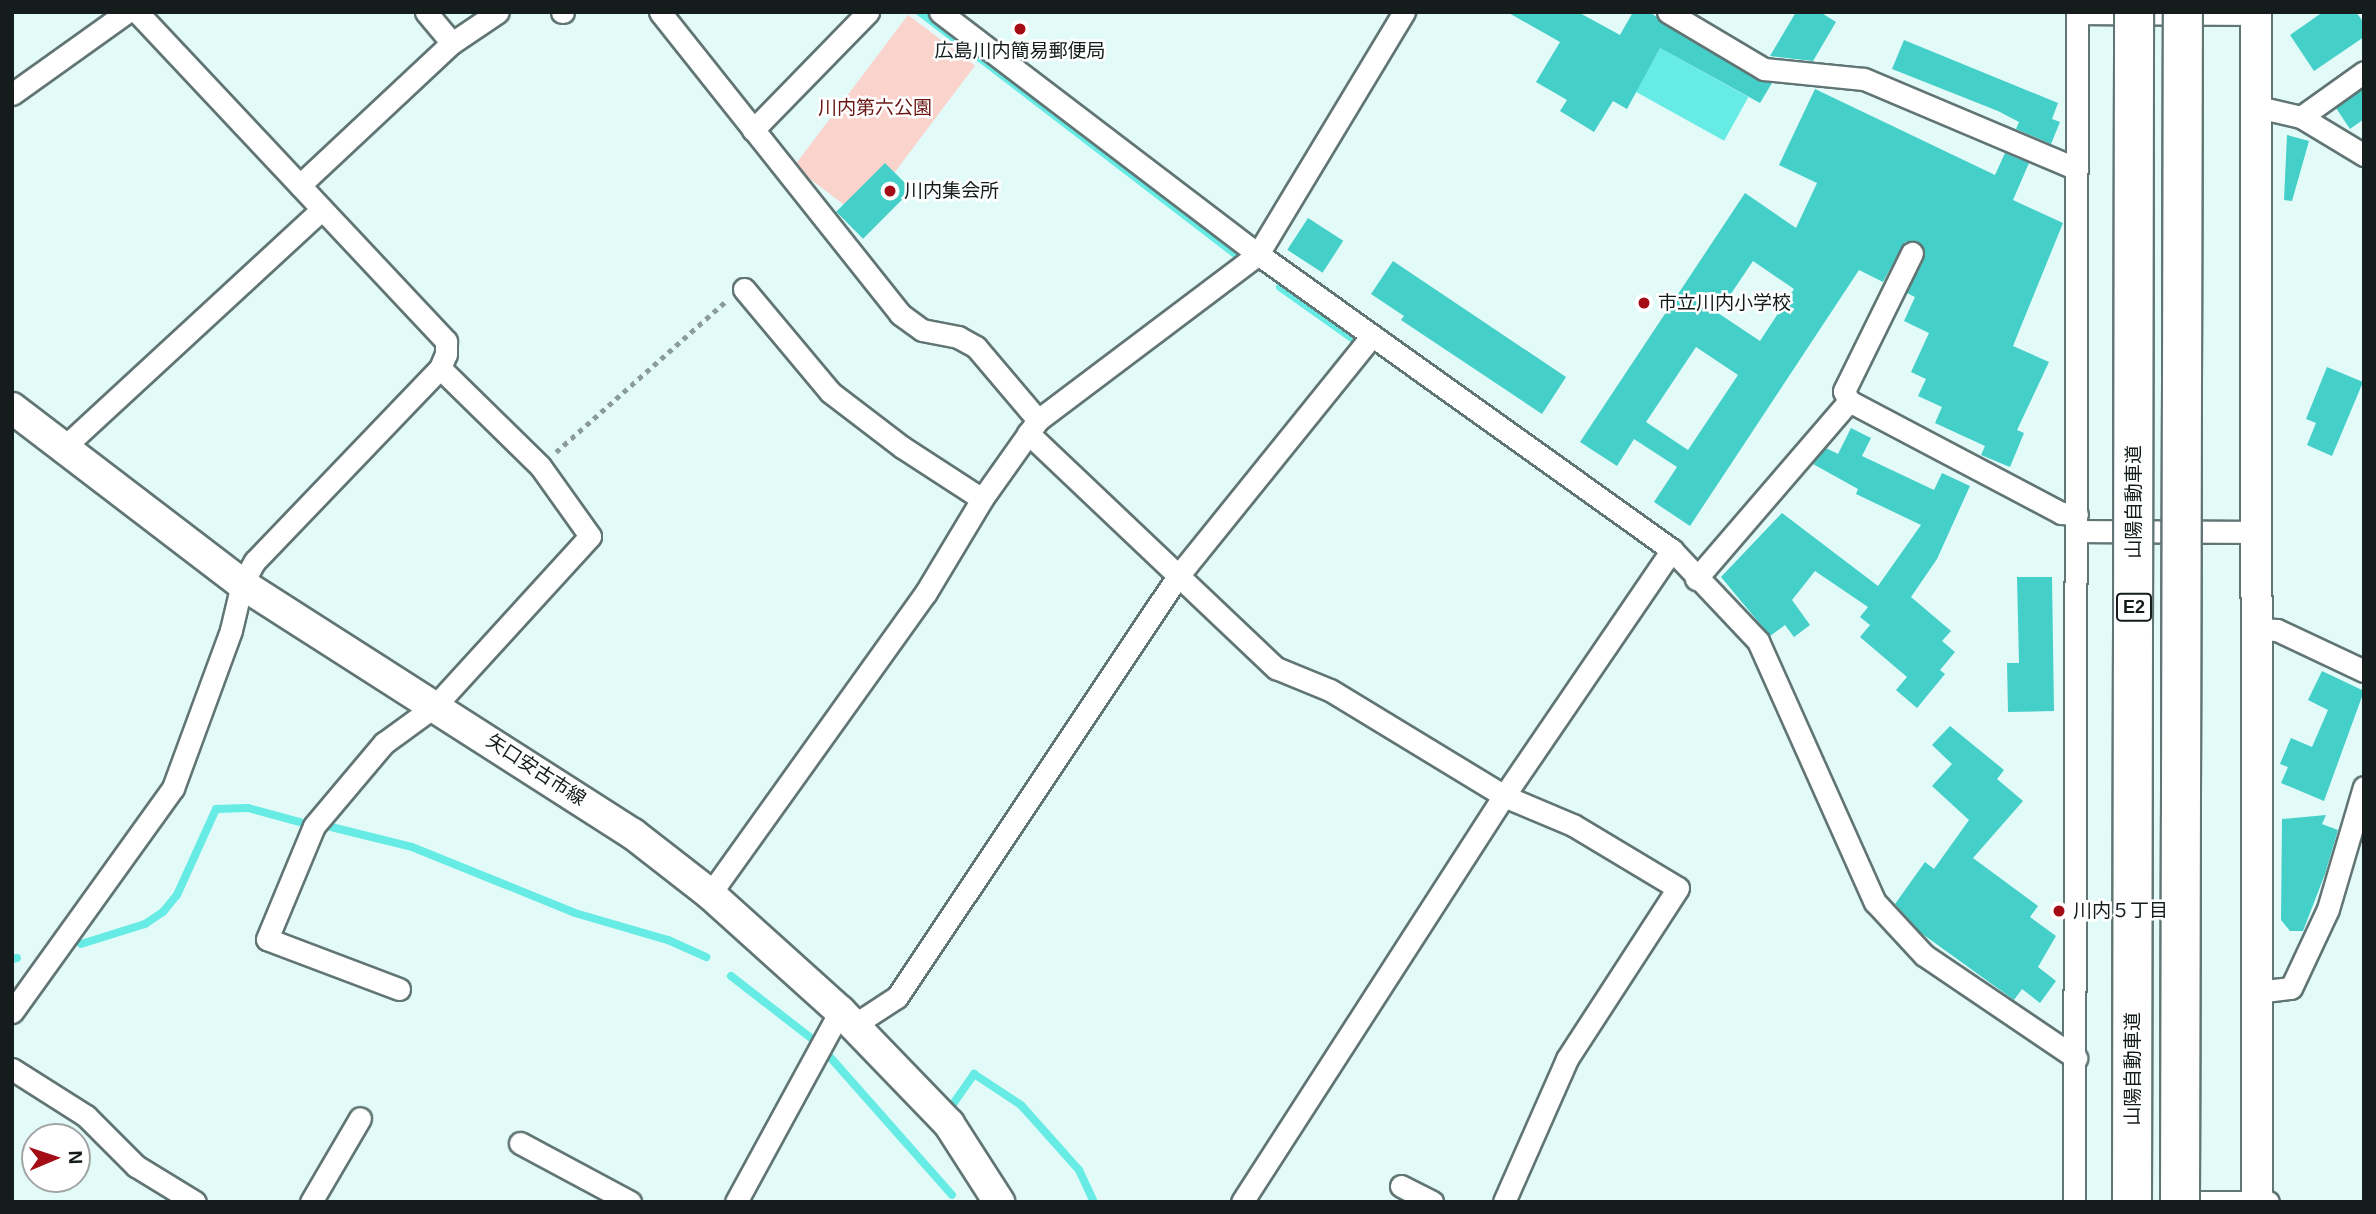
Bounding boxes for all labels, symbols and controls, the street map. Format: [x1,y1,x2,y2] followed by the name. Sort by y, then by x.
[1012,21,1028,37] marker: 広島川内簡易郵便局
[935,40,1105,62] place label: 広島川内簡易郵便局
[818,97,932,119] park label: 川内第六公園
[904,180,999,202] place label: 川内集会所
[882,183,898,199] marker: 川内集会所
[1658,292,1791,314] place label: 市立川内小学校
[1636,295,1652,311] marker: 市立川内小学校
[2123,445,2145,559] street label: 山陽自動車道
[2115,592,2153,622] road number: E2
[482,729,590,811] street label: 矢口安古市線
[2073,900,2168,922] place label: 川内５丁目
[2051,903,2067,919] marker: 川内５丁目
[2122,1012,2144,1126] street label: 山陽自動車道
[21,1123,91,1193] north arrow
[65,1150,86,1165] text: N

